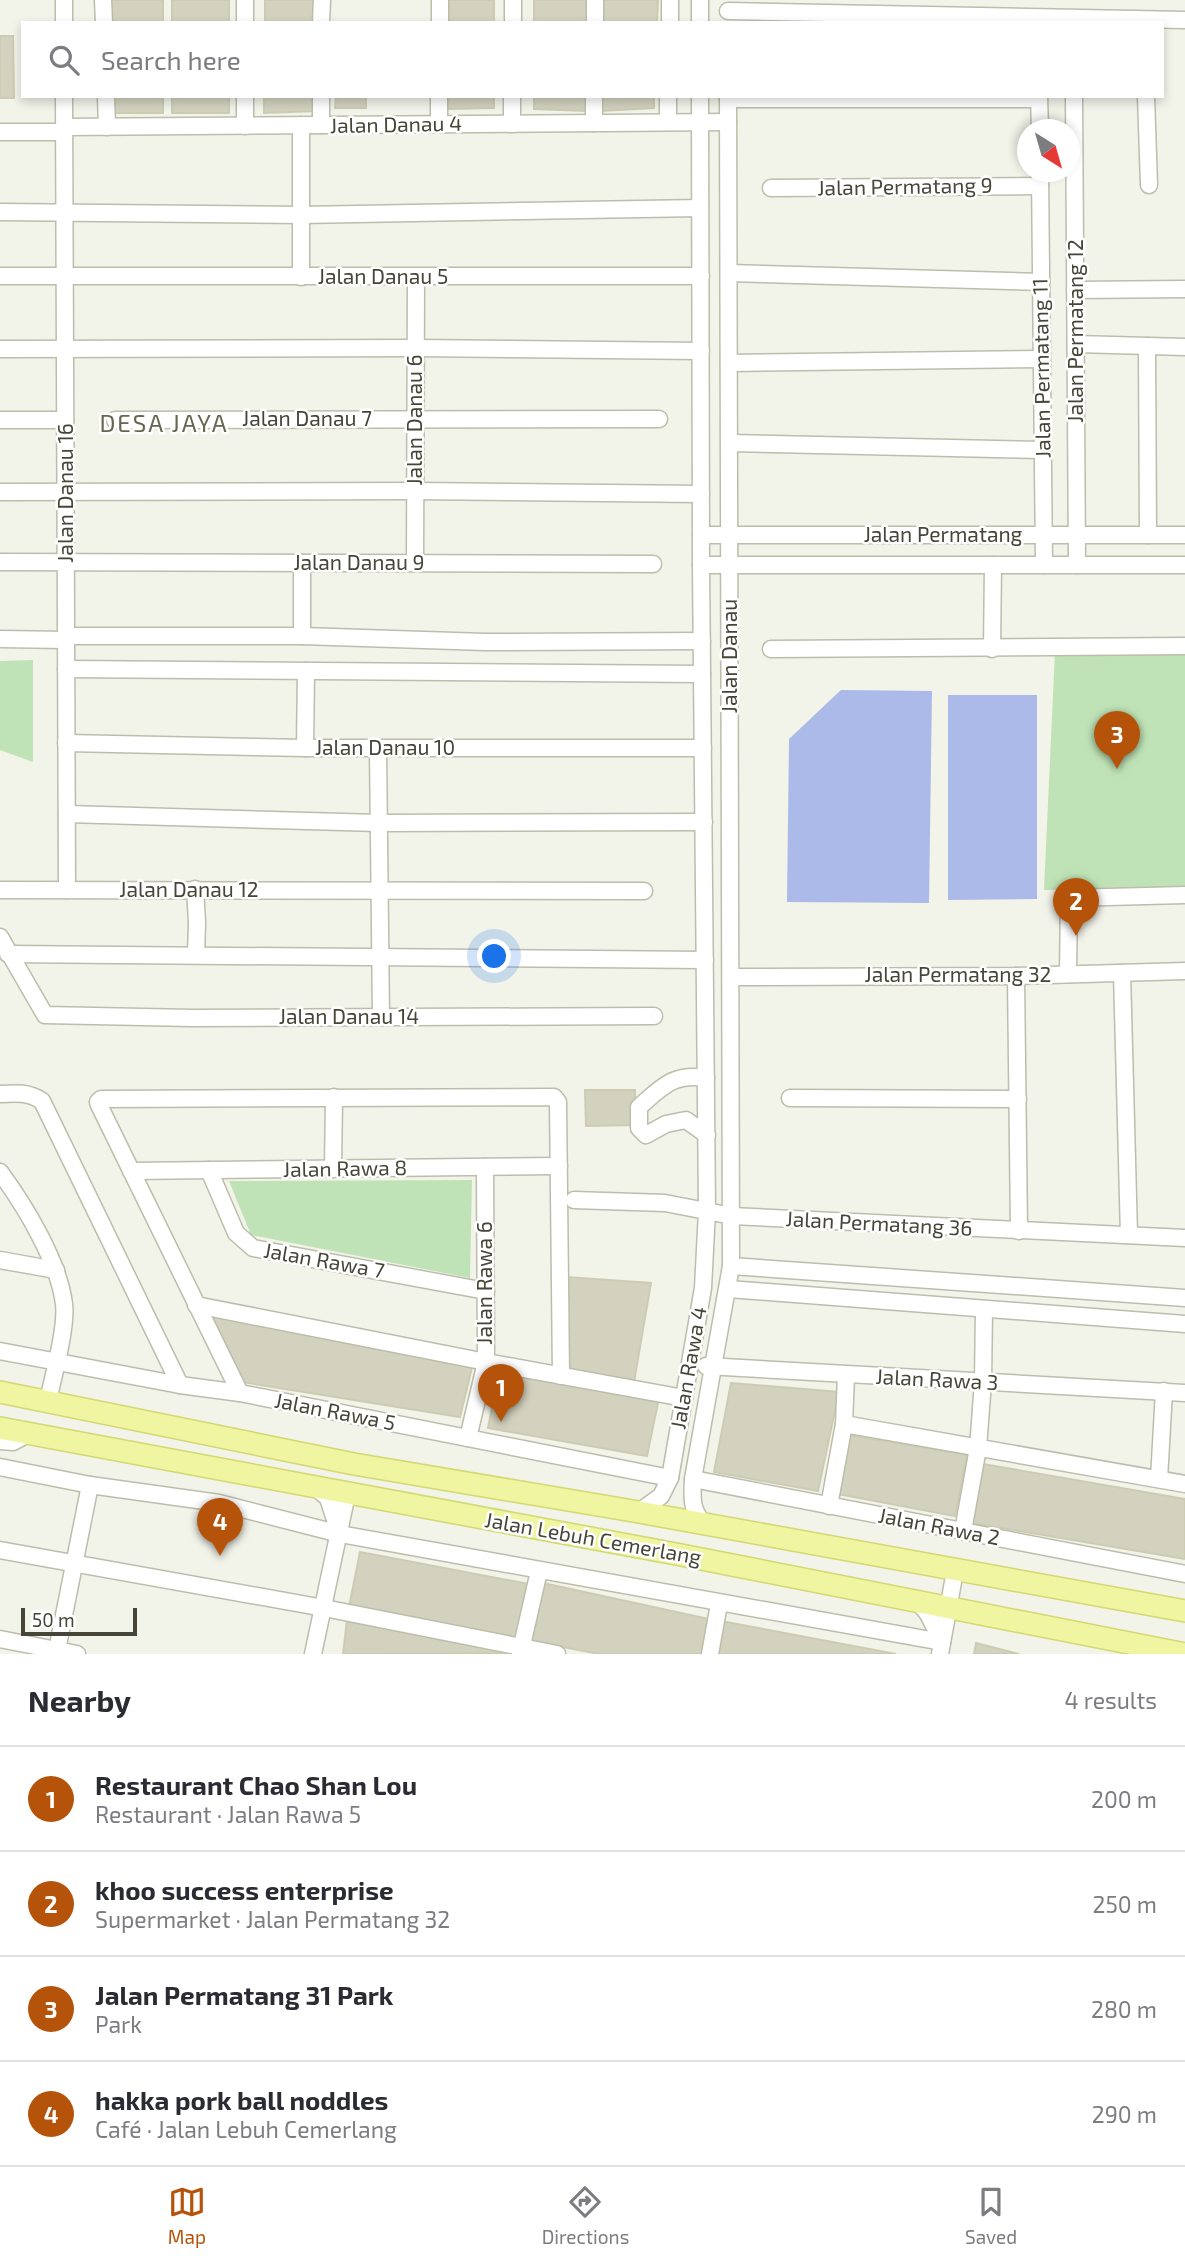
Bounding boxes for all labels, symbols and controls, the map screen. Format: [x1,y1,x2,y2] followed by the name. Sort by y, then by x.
[21,21,1164,98] search box
[45,41,83,79] icon: search
[101,44,241,75] text: Search here
[330,110,462,137] street label: Jalan Danau 4
[1017,119,1080,182] north arrow
[817,171,993,200] street label: Jalan Permatang 9
[1062,239,1087,423] street label: Jalan Permatang 12
[318,263,448,288] street label: Jalan Danau 5
[1026,278,1055,458] street label: Jalan Permatang 11
[401,354,426,486] street label: Jalan Danau 6
[242,405,372,430] street label: Jalan Danau 7
[99,408,229,437] district label: DESA JAYA
[52,423,77,563] street label: Jalan Danau 16
[864,521,1023,546] street label: Jalan Permatang
[293,549,425,574] street label: Jalan Danau 9
[716,599,741,713] street label: Jalan Danau
[1094,711,1140,769] pin: 3
[315,734,455,759] street label: Jalan Danau 10
[119,876,259,901] street label: Jalan Danau 12
[1053,878,1099,936] pin: 2
[477,939,511,973] your location
[865,961,1051,986] street label: Jalan Permatang 32
[279,1003,419,1028] street label: Jalan Danau 14
[283,1154,407,1181] street label: Jalan Rawa 8
[785,1205,973,1240] street label: Jalan Permatang 36
[471,1221,496,1345] street label: Jalan Rawa 6
[262,1237,387,1282] street label: Jalan Rawa 7
[664,1304,711,1431] street label: Jalan Rawa 4
[875,1363,999,1394] street label: Jalan Rawa 3
[478,1364,524,1422] pin: 1
[273,1387,398,1434] street label: Jalan Rawa 5
[197,1498,243,1556] pin: 4
[876,1502,1002,1550] street label: Jalan Rawa 2
[483,1506,704,1569] street label: Jalan Lebuh Cemerlang
[21,1605,136,1637] scale bar
[32,1608,75,1631] text: 50 m
[28,1682,131,1718] text: Nearby
[1065,1686,1157,1714] text: 4 results
[95,1769,417,1800] text: Restaurant Chao Shan Lou
[46,1785,56,1813] text: 1
[1091,1785,1157,1813] text: 200 m
[95,1800,361,1828] text: Restaurant · Jalan Rawa 5
[95,1874,394,1905] text: khoo success enterprise
[44,1890,58,1918] text: 2
[1093,1890,1157,1918] text: 250 m
[95,1905,450,1933] text: Supermarket · Jalan Permatang 32
[95,1979,393,2010] text: Jalan Permatang 31 Park
[44,1995,58,2023] text: 3
[1091,1995,1157,2023] text: 280 m
[95,2010,142,2038] text: Park
[95,2084,388,2115] text: hakka pork ball noddles
[44,2100,58,2128] text: 4
[1092,2100,1157,2128] text: 290 m
[95,2115,397,2143] text: Café · Jalan Lebuh Cemerlang
[168,2183,206,2248] tab: Map
[542,2183,629,2248] tab: Directions
[965,2183,1017,2248] tab: Saved

